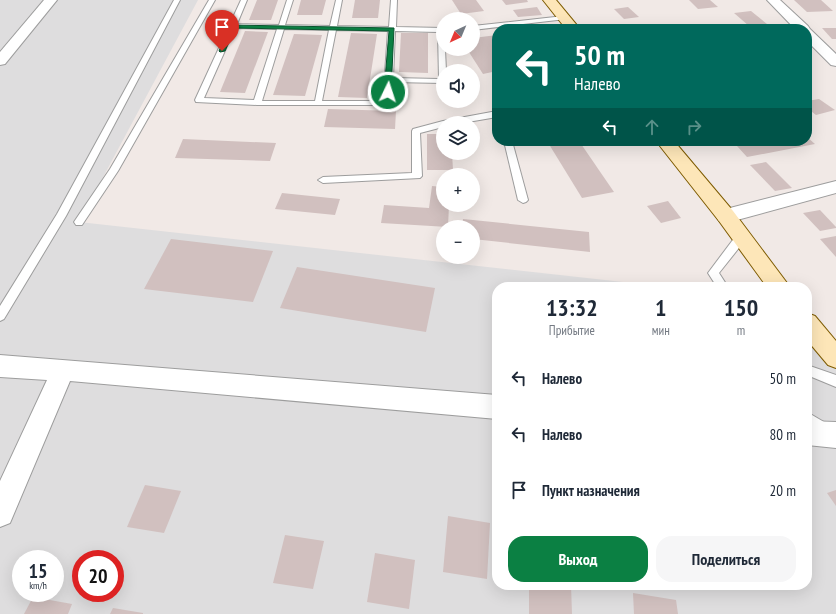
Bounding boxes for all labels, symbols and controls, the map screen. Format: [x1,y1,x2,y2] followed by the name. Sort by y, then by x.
[205,10,239,51] pin
[436,12,480,56] north arrow
[436,12,480,264] map controls
[211,16,233,38] icon: arrive
[574,36,625,73] text: 50 m
[508,40,560,92] icon: left
[436,64,480,108] button: sound
[367,71,409,113] position arrow
[574,72,621,95] text: Налево
[436,116,480,160] button: layers
[599,116,621,138] icon: left
[641,116,663,138] icon: ahead
[683,116,705,138] icon: right
[436,168,480,212] button: +
[436,220,480,264] button: −
[546,292,598,323] text: 13:32
[655,292,666,323] text: 1
[724,292,758,323] text: 150
[549,322,595,339] text: Прибытие
[652,322,670,339] text: мин
[737,322,745,339] text: m
[508,367,530,389] icon: left
[542,369,582,388] text: Налево
[770,369,796,388] text: 50 m
[508,423,530,445] icon: left
[542,425,582,444] text: Налево
[770,425,796,444] text: 80 m
[508,479,530,501] icon: arrive
[542,481,640,500] text: Пункт назначения
[770,481,796,500] text: 20 m
[508,536,648,582] button: Выход
[656,536,796,582] button: Поделиться
[72,550,124,602] speed limit sign: 20
[28,558,48,584] text: 15
[29,579,47,592] text: km/h

